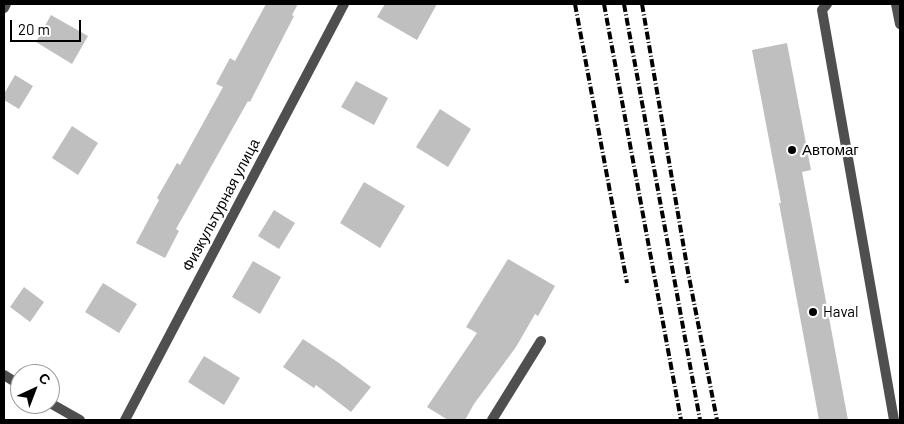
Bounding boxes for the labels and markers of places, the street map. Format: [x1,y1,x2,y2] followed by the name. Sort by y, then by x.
[802,141,859,159] place label: Автомаг
[786,144,798,156] marker: Автомаг
[823,303,858,321] place label: Haval
[807,306,819,318] marker: Haval

